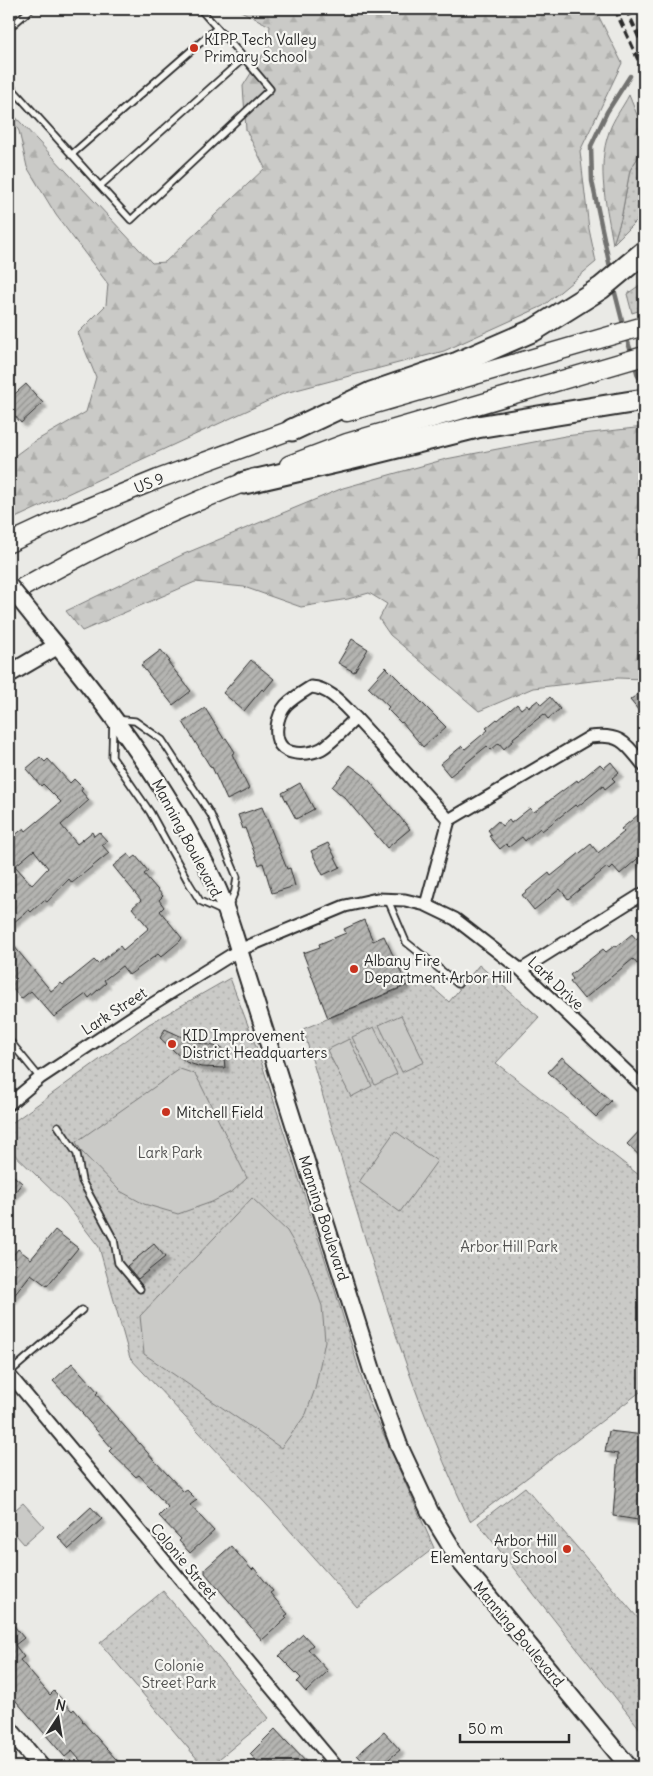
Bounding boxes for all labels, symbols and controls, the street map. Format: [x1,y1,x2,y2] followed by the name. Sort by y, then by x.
[204,30,317,66] place label: KIPP Tech Valley Primary School
[188,42,200,54] marker: KIPP Tech Valley Primary School
[131,468,167,498] street label: US 9
[148,776,226,900] street label: Manning Boulevard
[364,951,512,987] place label: Albany Fire Department Arbor Hill
[524,952,588,1014] street label: Lark Drive
[348,963,360,975] marker: Albany Fire Department Arbor Hill
[78,983,150,1039] street label: Lark Street
[182,1026,327,1062] place label: KID Improvement District Headquarters
[166,1038,178,1050] marker: KID Improvement District Headquarters
[176,1103,263,1122] place label: Mitchell Field
[160,1106,172,1118] marker: Mitchell Field
[138,1143,203,1162] park label: Lark Park
[295,1153,353,1283] street label: Manning Boulevard
[460,1237,558,1256] park label: Arbor Hill Park
[147,1519,221,1603] street label: Colonie Street
[430,1531,557,1567] place label: Arbor Hill Elementary School
[561,1543,573,1555] marker: Arbor Hill Elementary School
[470,1578,568,1690] street label: Manning Boulevard
[142,1656,217,1692] park label: Colonie Street Park
[32,1694,82,1744] north arrow
[54,1695,67,1715] text: N
[460,1711,569,1743] scale bar
[468,1719,503,1738] text: 50 m

